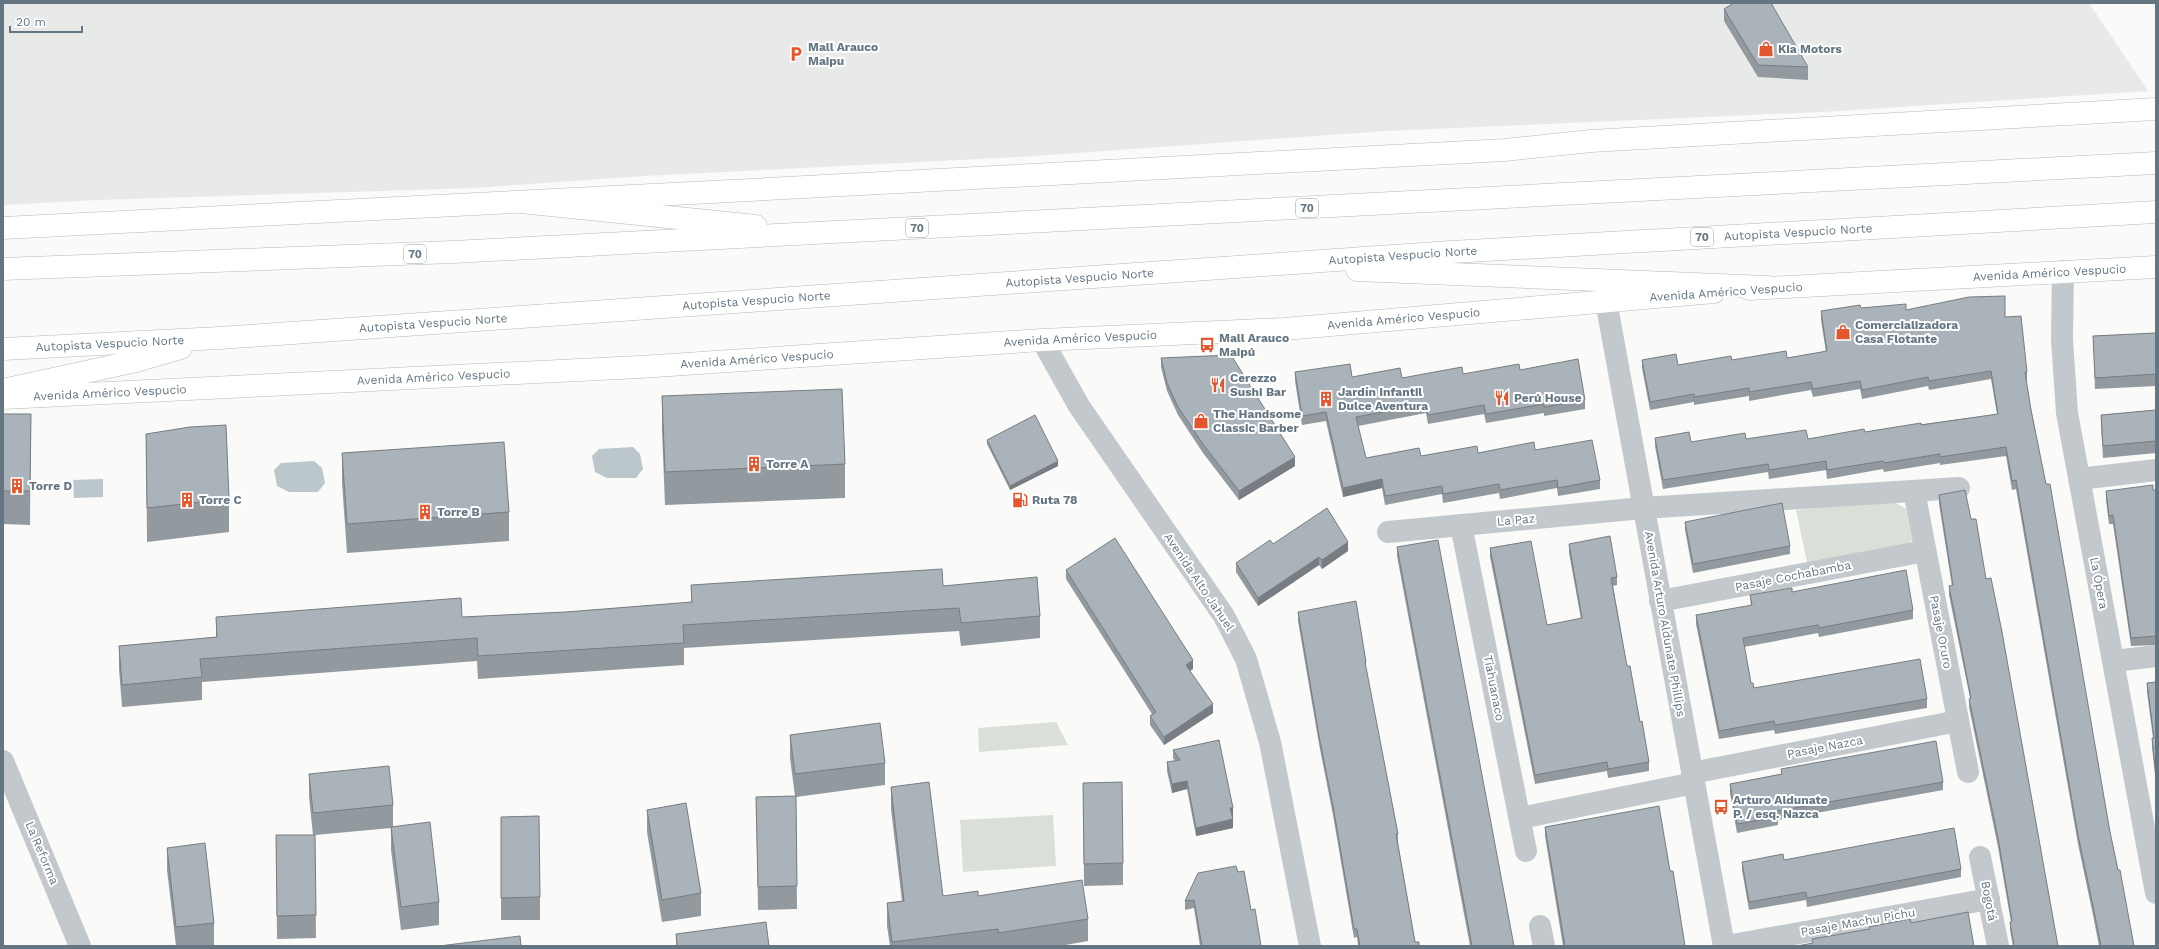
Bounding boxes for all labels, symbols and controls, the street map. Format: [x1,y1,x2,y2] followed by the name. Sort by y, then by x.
[10,8,82,34] scale bar
[16,15,46,29] text: 20 m
[808,40,878,68] place label: Mall Arauco Maipu
[1757,40,1775,58] shop icon: Kia Motors
[1778,42,1843,56] place label: Kia Motors
[787,45,805,63] parking icon: Mall Arauco Maipu
[1296,199,1318,217] road number: 70
[906,219,928,237] road number: 70
[1723,221,1873,244] street label: Autopista Vespucio Norte
[1691,228,1713,246] road number: 70
[1328,244,1478,268] street label: Autopista Vespucio Norte
[404,245,426,263] road number: 70
[1972,262,2127,284] street label: Avenida Américo Vespucio
[1005,266,1154,290] street label: Autopista Vespucio Norte
[1649,280,1803,304] street label: Avenida Américo Vespucio
[682,288,831,313] street label: Autopista Vespucio Norte
[1327,305,1481,332] street label: Avenida Américo Vespucio
[358,311,508,335] street label: Autopista Vespucio Norte
[1855,318,1958,346] place label: Comercializadora Casa Flotante
[1834,323,1852,341] shop icon: Comercializadora Casa Flotante
[1003,328,1157,350] street label: Avenida Américo Vespucio
[1219,331,1289,359] place label: Mall Arauco Maipú
[35,333,185,354] street label: Autopista Vespucio Norte
[1198,336,1216,354] bus stop icon: Mall Arauco Maipú
[680,347,834,371] street label: Avenida Américo Vespucio
[356,366,511,388] street label: Avenida Américo Vespucio
[1230,371,1287,399] place label: Cerezzo Sushi Bar
[1209,376,1227,394] restaurant icon: Cerezzo Sushi Bar
[33,382,187,404] street label: Avenida Américo Vespucio
[1338,385,1428,413] place label: Jardín Infantil Dulce Aventura
[1493,389,1511,407] restaurant icon: Perú House
[1317,390,1335,408] building icon: Jardín Infantil Dulce Aventura
[1514,391,1582,405] place label: Perú House
[1213,407,1301,435] place label: The Handsome Classic Barber
[1192,412,1210,430] shop icon: The Handsome Classic Barber
[745,455,763,473] building icon: Torre A
[766,457,809,471] place label: Torre A
[8,477,26,495] building icon: Torre D
[29,479,73,493] place label: Torre D
[178,491,196,509] building icon: Torre C
[1011,491,1029,509] fuel station icon: Ruta 78
[199,493,242,507] place label: Torre C
[1032,493,1078,507] place label: Ruta 78
[416,503,434,521] building icon: Torre B
[437,505,480,519] place label: Torre B
[1496,511,1536,529] street label: La Paz
[1161,530,1237,634] street label: Avenida Alto Jahuel
[1642,530,1688,718] street label: Avenida Arturo Aldunate Phillips
[2087,556,2111,610] street label: La Ópera
[1734,558,1852,594] street label: Pasaje Cochabamba
[1927,594,1955,670] street label: Pasaje Oruro
[1481,654,1507,722] street label: Tiahuanaco
[1786,733,1864,761] street label: Pasaje Nazca
[1733,793,1828,821] place label: Arturo Aldunate P. / esq. Nazca
[1712,798,1730,816] bus stop icon: Arturo Aldunate P. / esq. Nazca
[22,819,62,887] street label: La Reforma
[1978,880,2000,922] street label: Bogotá
[1800,905,1916,939] street label: Pasaje Machu Pichu

